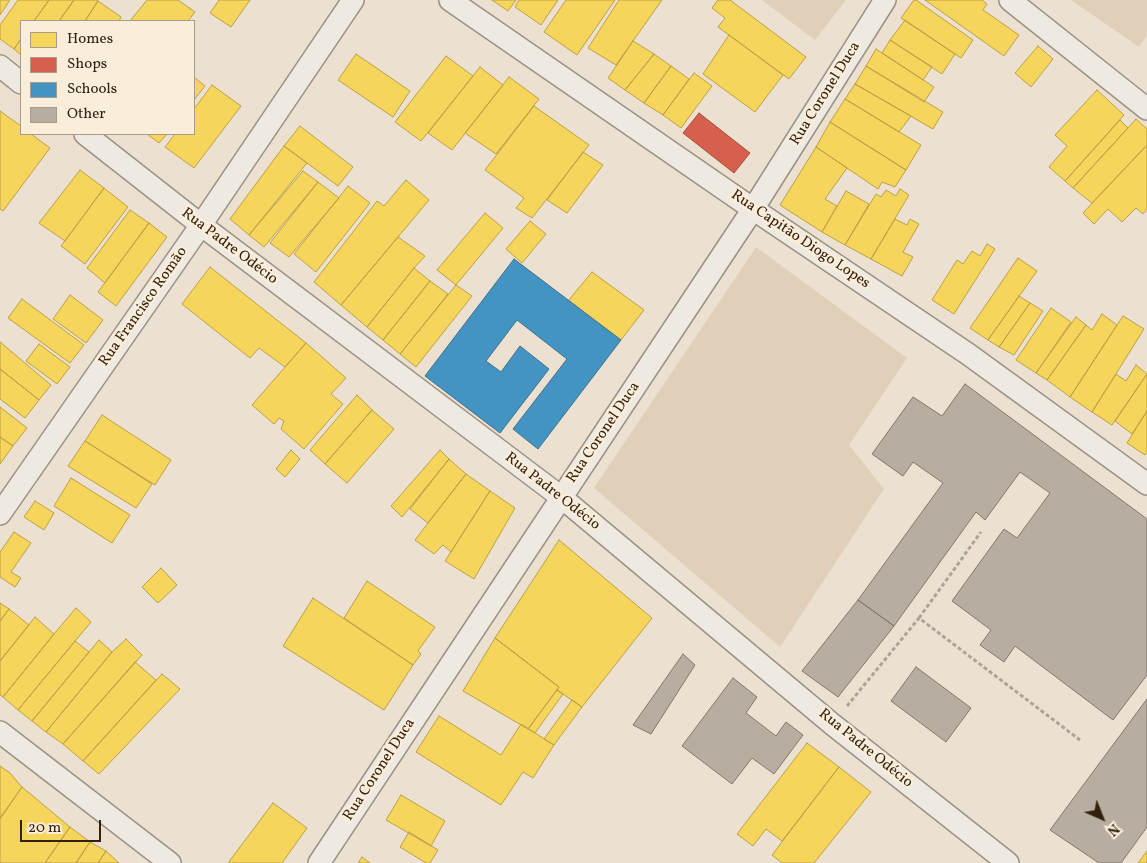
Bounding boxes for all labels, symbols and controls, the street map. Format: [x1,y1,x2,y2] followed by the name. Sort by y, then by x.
[20,20,195,135] legend
[67,29,113,50] text: Homes
[787,39,865,149] street label: Rua Coronel Duca
[67,54,107,75] text: Shops
[67,79,117,100] text: Schools
[67,104,106,125] text: Other
[727,187,873,293] street label: Rua Capitão Diogo Lopes
[177,205,281,289] street label: Rua Padre Odécio
[96,244,192,370] street label: Rua Francisco Romão
[563,379,645,487] street label: Rua Coronel Duca
[501,449,603,535] street label: Rua Padre Odécio
[814,706,916,792] street label: Rua Padre Odécio
[340,715,420,825] street label: Rua Coronel Duca
[1077,793,1127,843] north arrow
[22,810,104,842] scale bar
[28,818,61,839] text: 20 m
[1103,819,1123,840] text: N

